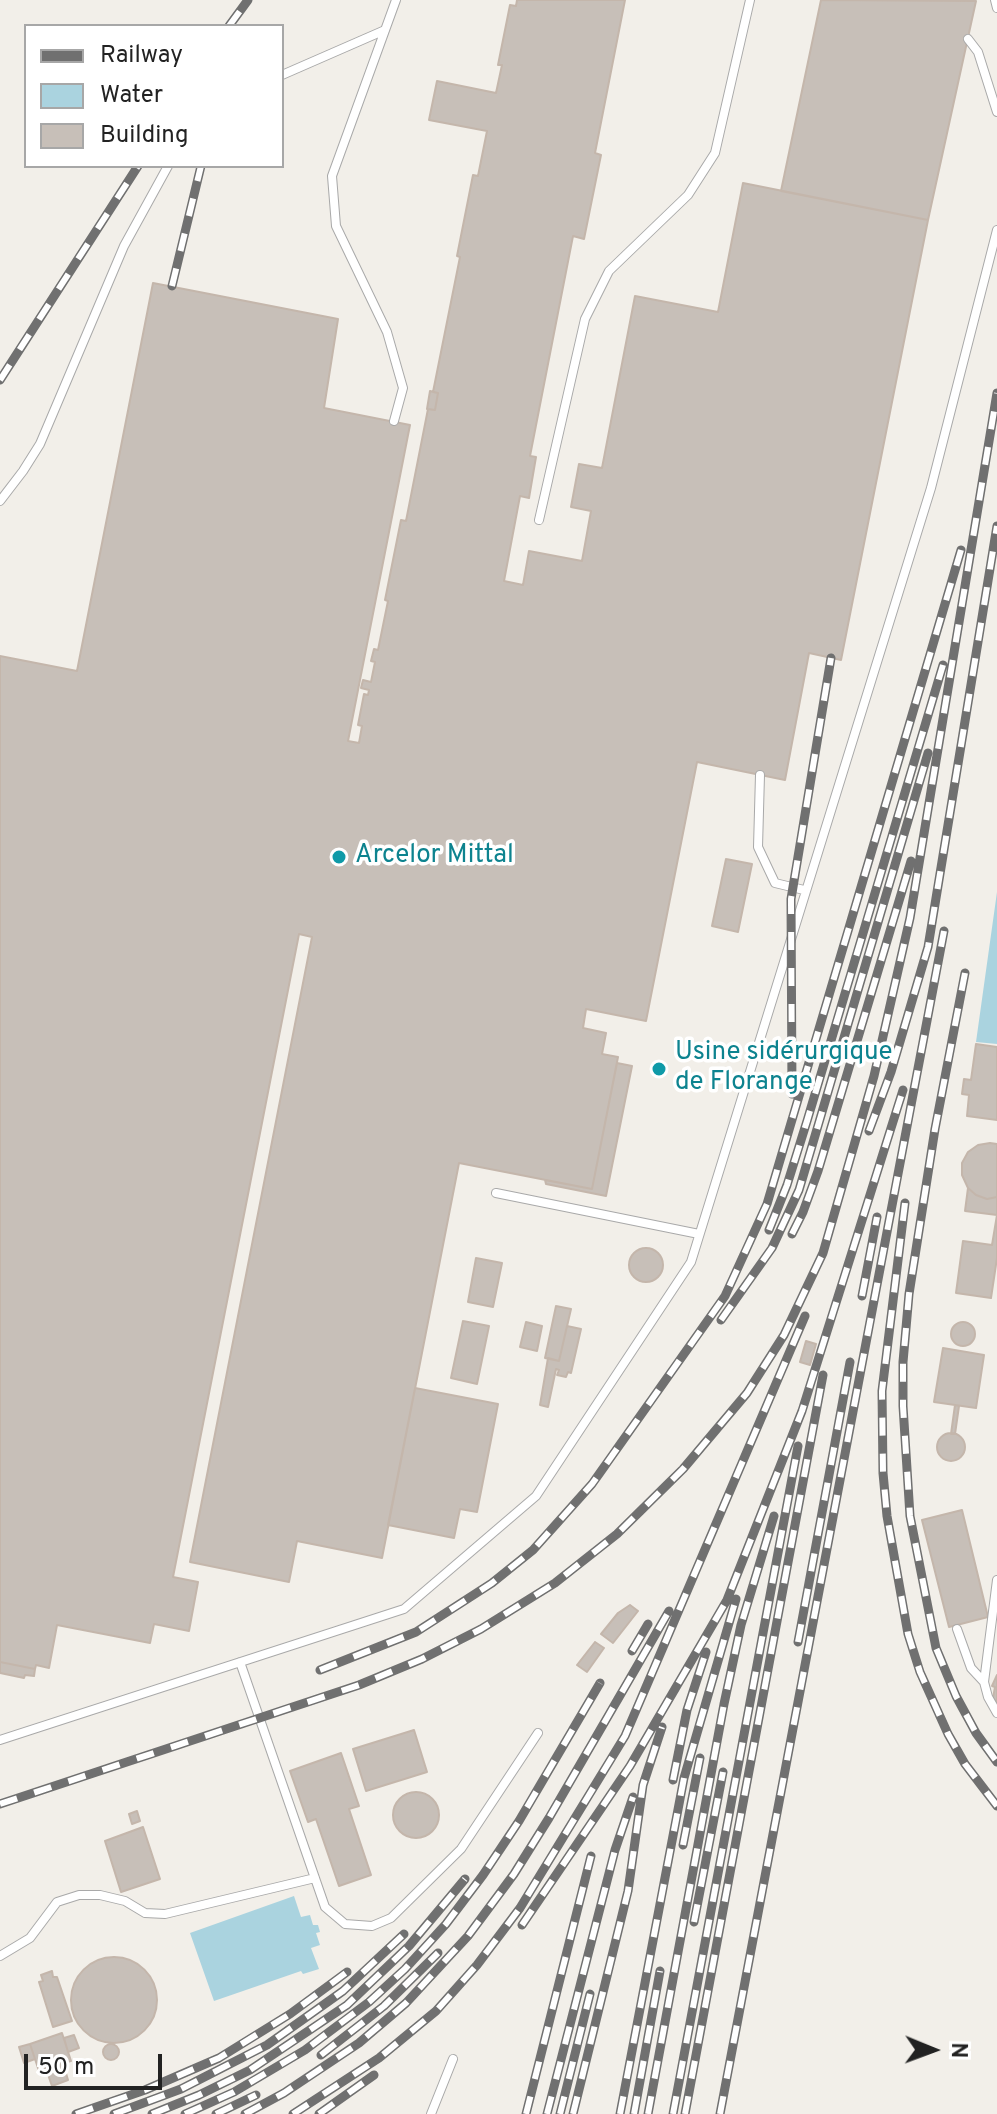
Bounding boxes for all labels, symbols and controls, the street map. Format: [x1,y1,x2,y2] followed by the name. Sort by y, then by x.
[24,24,284,168] legend
[100,41,183,71] text: Railway
[100,81,163,111] text: Water
[100,121,189,151] text: Building
[355,841,514,873] place label: Arcelor Mittal
[330,848,348,866] marker: Arcelor Mittal
[675,1038,893,1100] place label: Usine sidérurgique de Florange
[650,1060,668,1078] marker: Usine sidérurgique de Florange
[893,2010,973,2090] north arrow
[28,2038,166,2088] scale bar
[944,2042,971,2059] text: N
[38,2053,94,2083] text: 50 m

